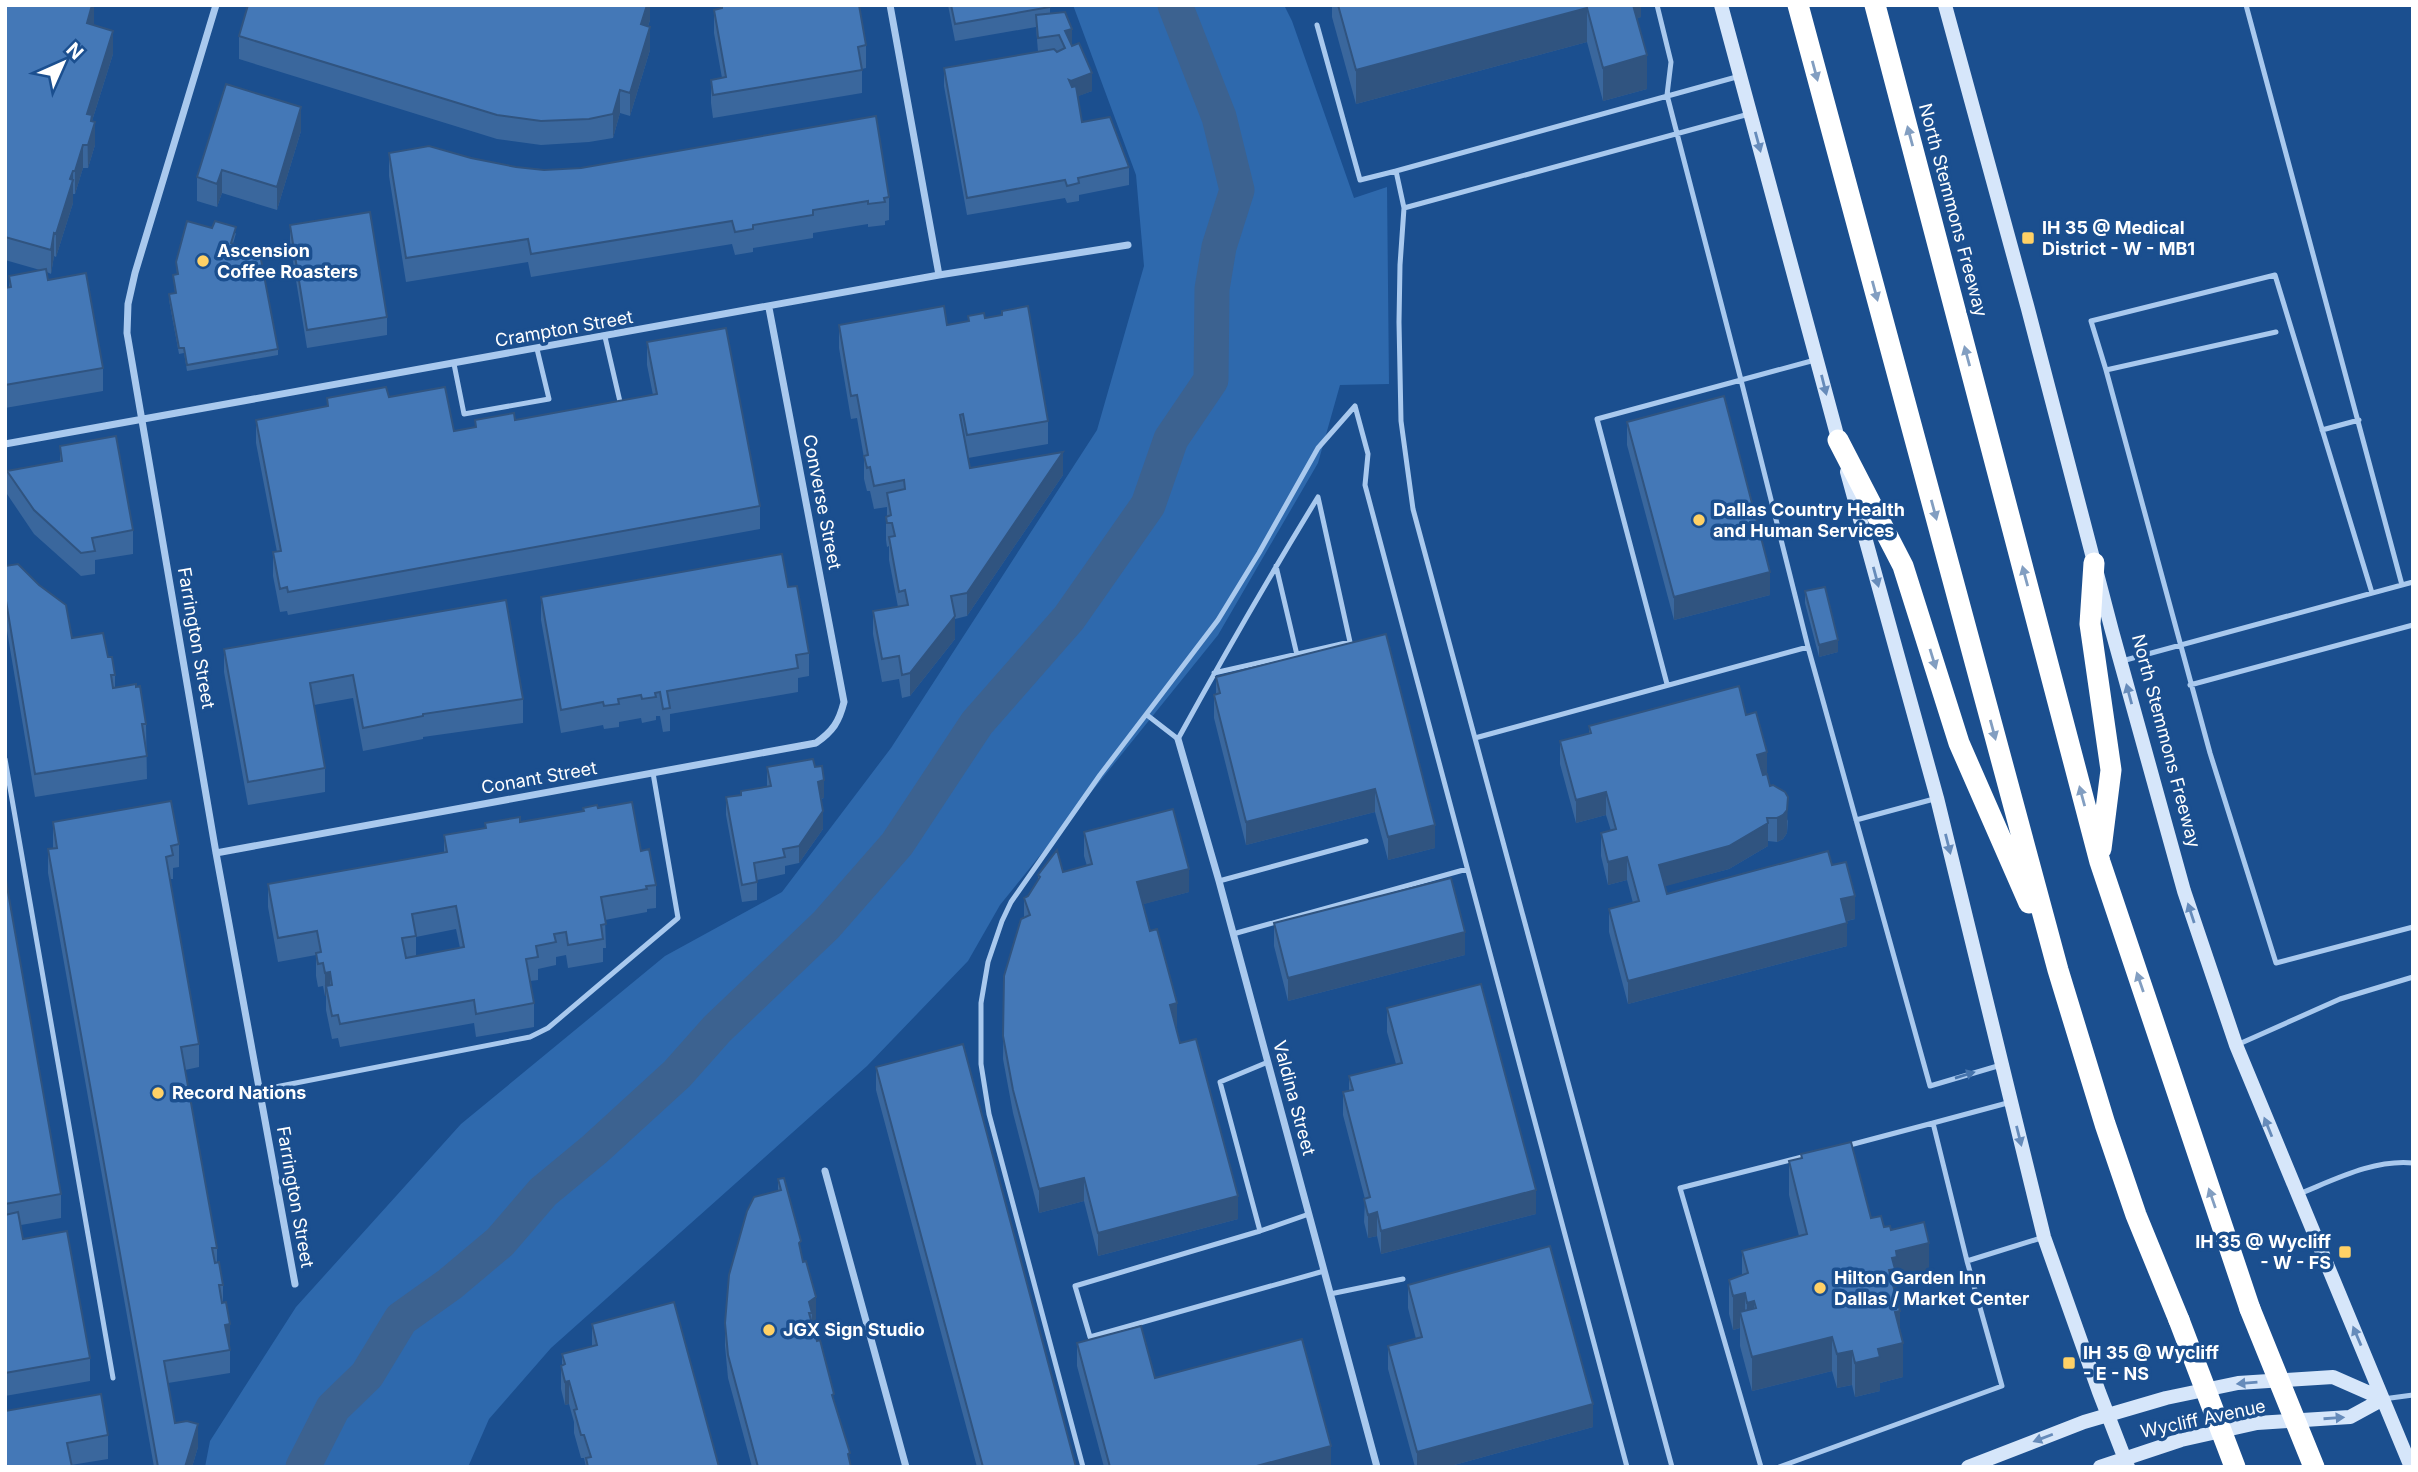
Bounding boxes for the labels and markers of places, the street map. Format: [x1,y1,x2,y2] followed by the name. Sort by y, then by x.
[2042,217,2195,259] place label: IH 35 @ Medical District - W - MB1
[2020,230,2036,246] marker: IH 35 @ Medical District - W - MB1
[217,240,358,282] place label: Ascension Coffee Roasters
[195,253,211,269] marker: Ascension Coffee Roasters
[1713,499,1905,541] place label: Dallas Country Health and Human Services
[1691,512,1707,528] marker: Dallas Country Health and Human Services
[172,1082,306,1103] place label: Record Nations
[150,1085,166,1101] marker: Record Nations
[2195,1231,2331,1273] place label: IH 35 @ Wycliff - W - FS
[2337,1244,2353,1260] marker: IH 35 @ Wycliff - W - FS
[1834,1267,2029,1309] place label: Hilton Garden Inn Dallas / Market Center
[1812,1280,1828,1296] marker: Hilton Garden Inn Dallas / Market Center
[783,1319,925,1340] place label: JGX Sign Studio
[761,1322,777,1338] marker: JGX Sign Studio
[2083,1342,2219,1384] place label: IH 35 @ Wycliff - E - NS
[2061,1355,2077,1371] marker: IH 35 @ Wycliff - E - NS

